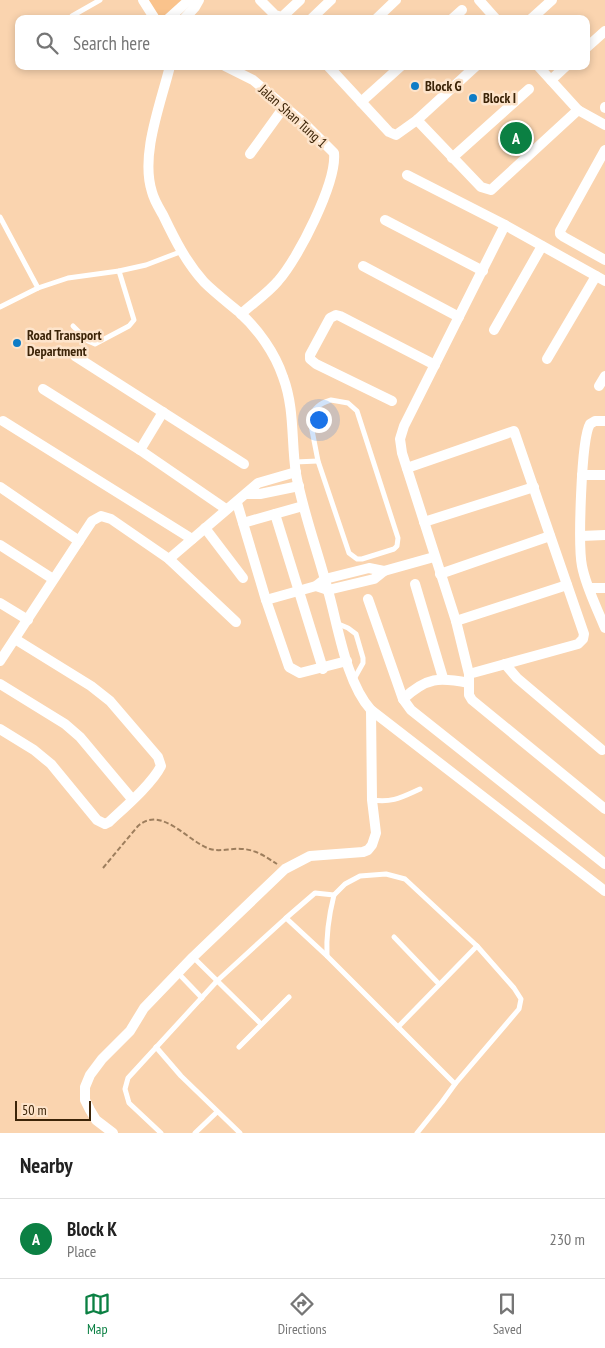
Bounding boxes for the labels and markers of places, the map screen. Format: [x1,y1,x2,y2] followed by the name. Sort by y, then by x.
[425,77,462,95] place label: Block G
[409,80,421,92] marker: Block G
[483,89,516,107] place label: Block I
[467,92,479,104] marker: Block I
[500,119,532,157] pin: A
[27,326,102,360] place label: Road Transport Department
[11,337,23,349] marker: Road Transport Department

